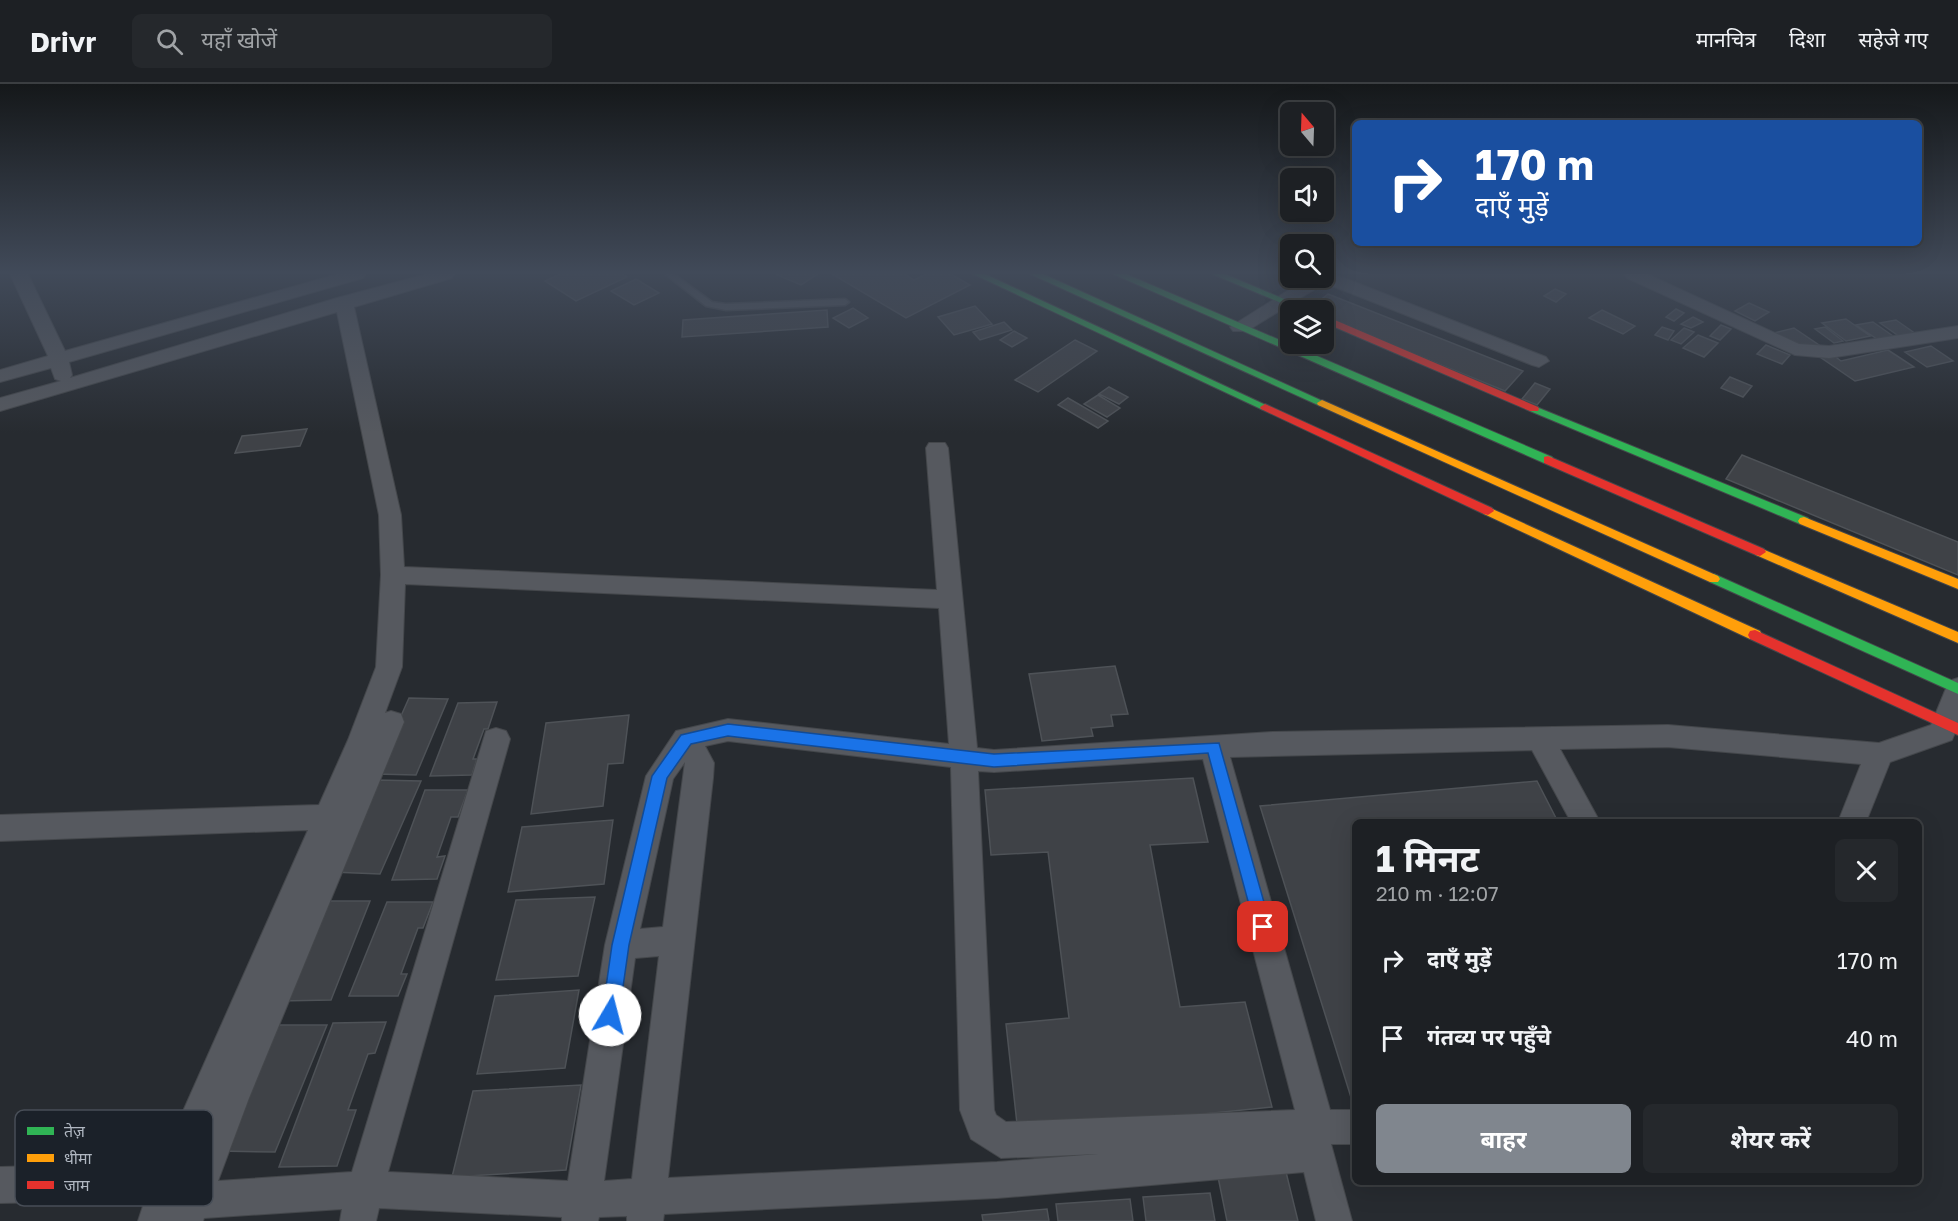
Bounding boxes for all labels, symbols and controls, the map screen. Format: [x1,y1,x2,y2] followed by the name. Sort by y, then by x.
[132,14,552,68] search box
[30,25,96,58] text: Drivr
[153,25,186,58] icon: search
[201,26,277,53] text: यहाँ खोजें
[1696,26,1756,52] text: मानचित्र
[1789,26,1825,52] text: दिशा
[1858,26,1928,52] text: सहेजे गए
[1280,102,1334,156] north arrow
[1280,102,1334,354] map controls
[1475,139,1594,189] text: 170 m
[1376,144,1454,222] icon: right
[1280,168,1334,222] button: sound
[1475,190,1549,222] text: दाएँ मुड़ें
[1280,234,1334,288] button: search
[1280,300,1334,354] button: layers
[1376,837,1479,880] text: 1 मिनट
[1835,839,1898,902] button: close
[1376,881,1499,905] text: 210 m · 12:07
[1237,901,1288,952] pin
[1246,910,1279,943] icon: arrive
[1376,944,1409,977] icon: right
[1427,945,1492,972] text: दाएँ मुड़ें
[1837,947,1898,974] text: 170 m
[578,983,642,1047] position arrow
[1376,1022,1409,1055] icon: arrive
[1427,1023,1551,1050] text: गंतव्य पर पहुँचे
[1846,1025,1898,1052] text: 40 m
[1376,1104,1631,1173] button: बाहर
[1643,1104,1898,1173] button: शेयर करें
[15,1110,213,1206] legend
[64,1121,86,1141] text: तेज़
[64,1148,93,1168] text: धीमा
[64,1175,90,1195] text: जाम

